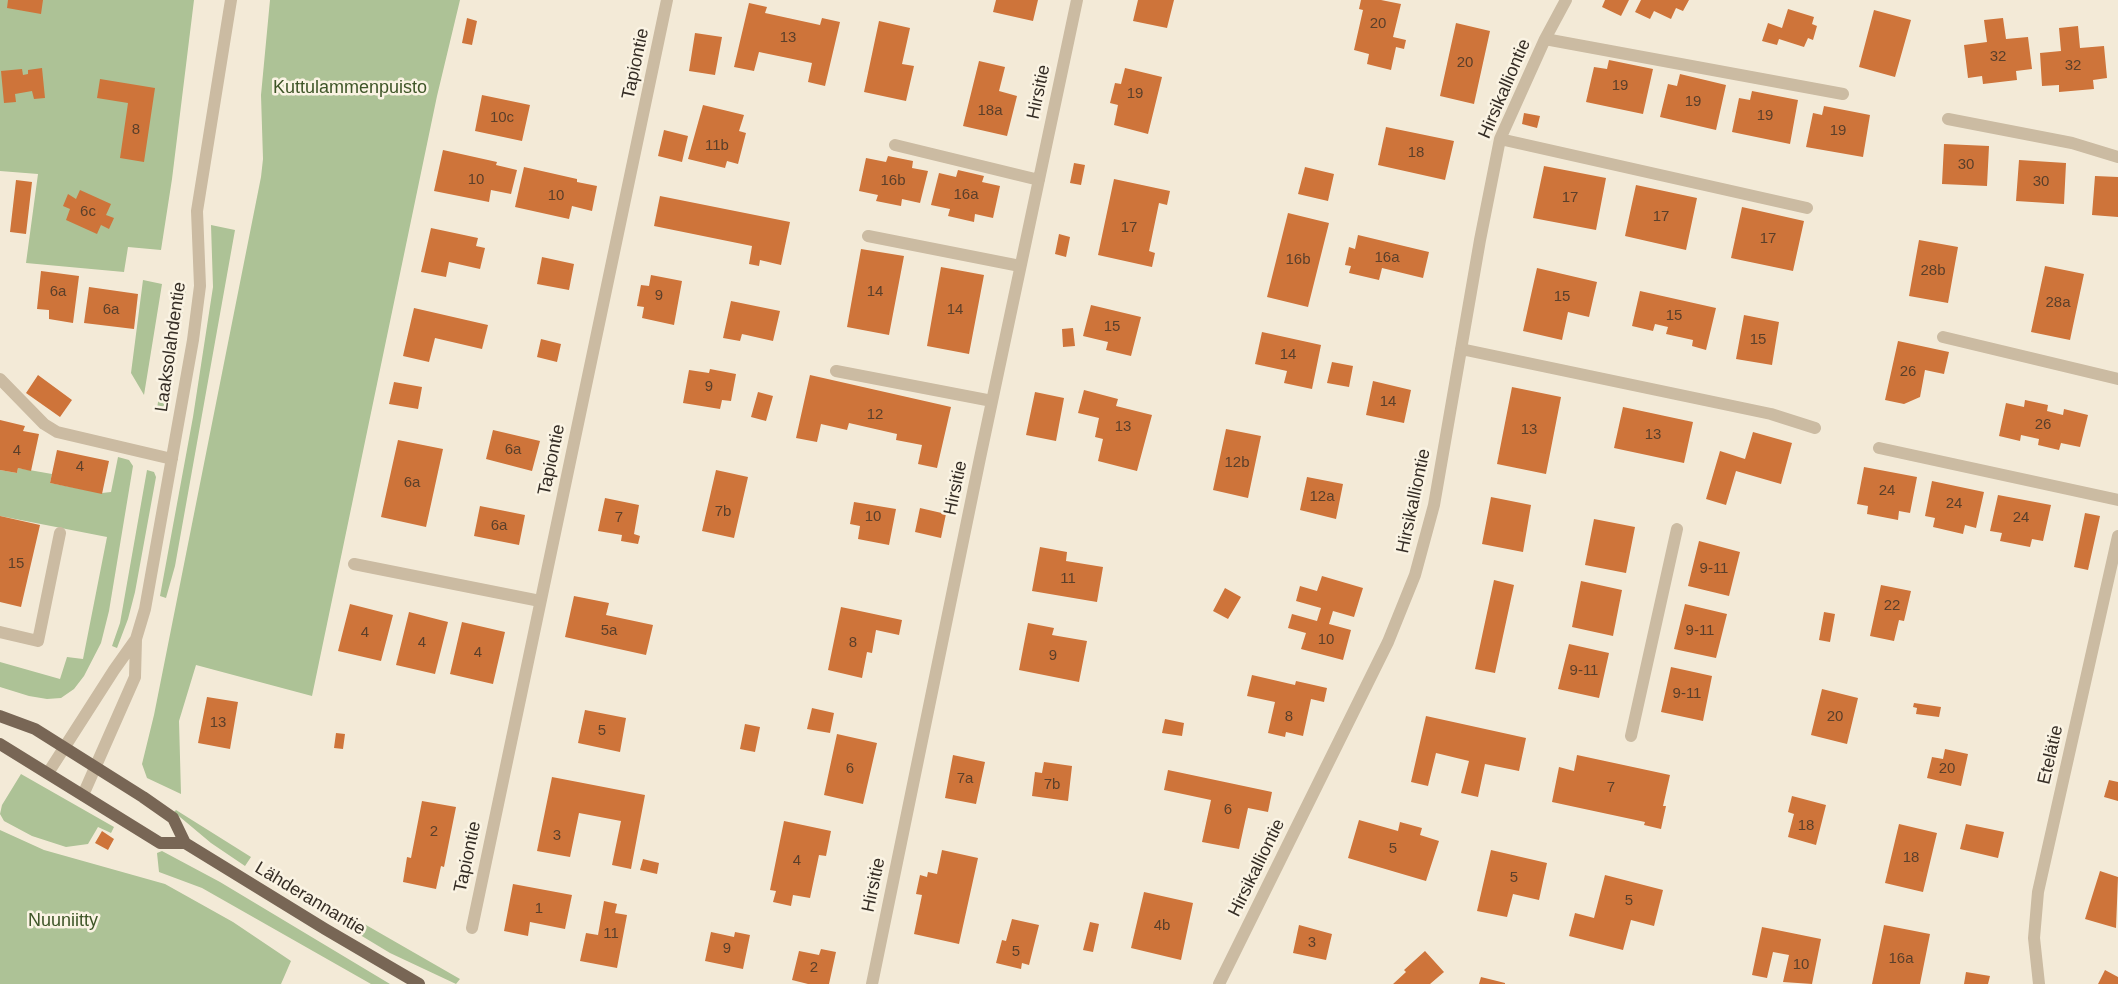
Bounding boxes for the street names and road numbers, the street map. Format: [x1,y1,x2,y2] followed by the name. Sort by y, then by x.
[618,27,654,101] street label: Tapiontie
[1474,36,1536,142] street label: Hirsikalliontie
[1023,63,1055,121] street label: Hirsitie
[151,281,191,413] street label: Laaksolahdentie
[534,423,570,497] street label: Tapiontie
[1392,447,1436,555] street label: Hirsikalliontie
[940,459,972,517] street label: Hirsitie
[2034,723,2068,787] street label: Etelätie
[1224,816,1290,920] street label: Hirsikalliontie
[450,820,486,894] street label: Tapiontie
[858,856,890,914] street label: Hirsitie
[251,858,369,940] street label: Lähderannantie

